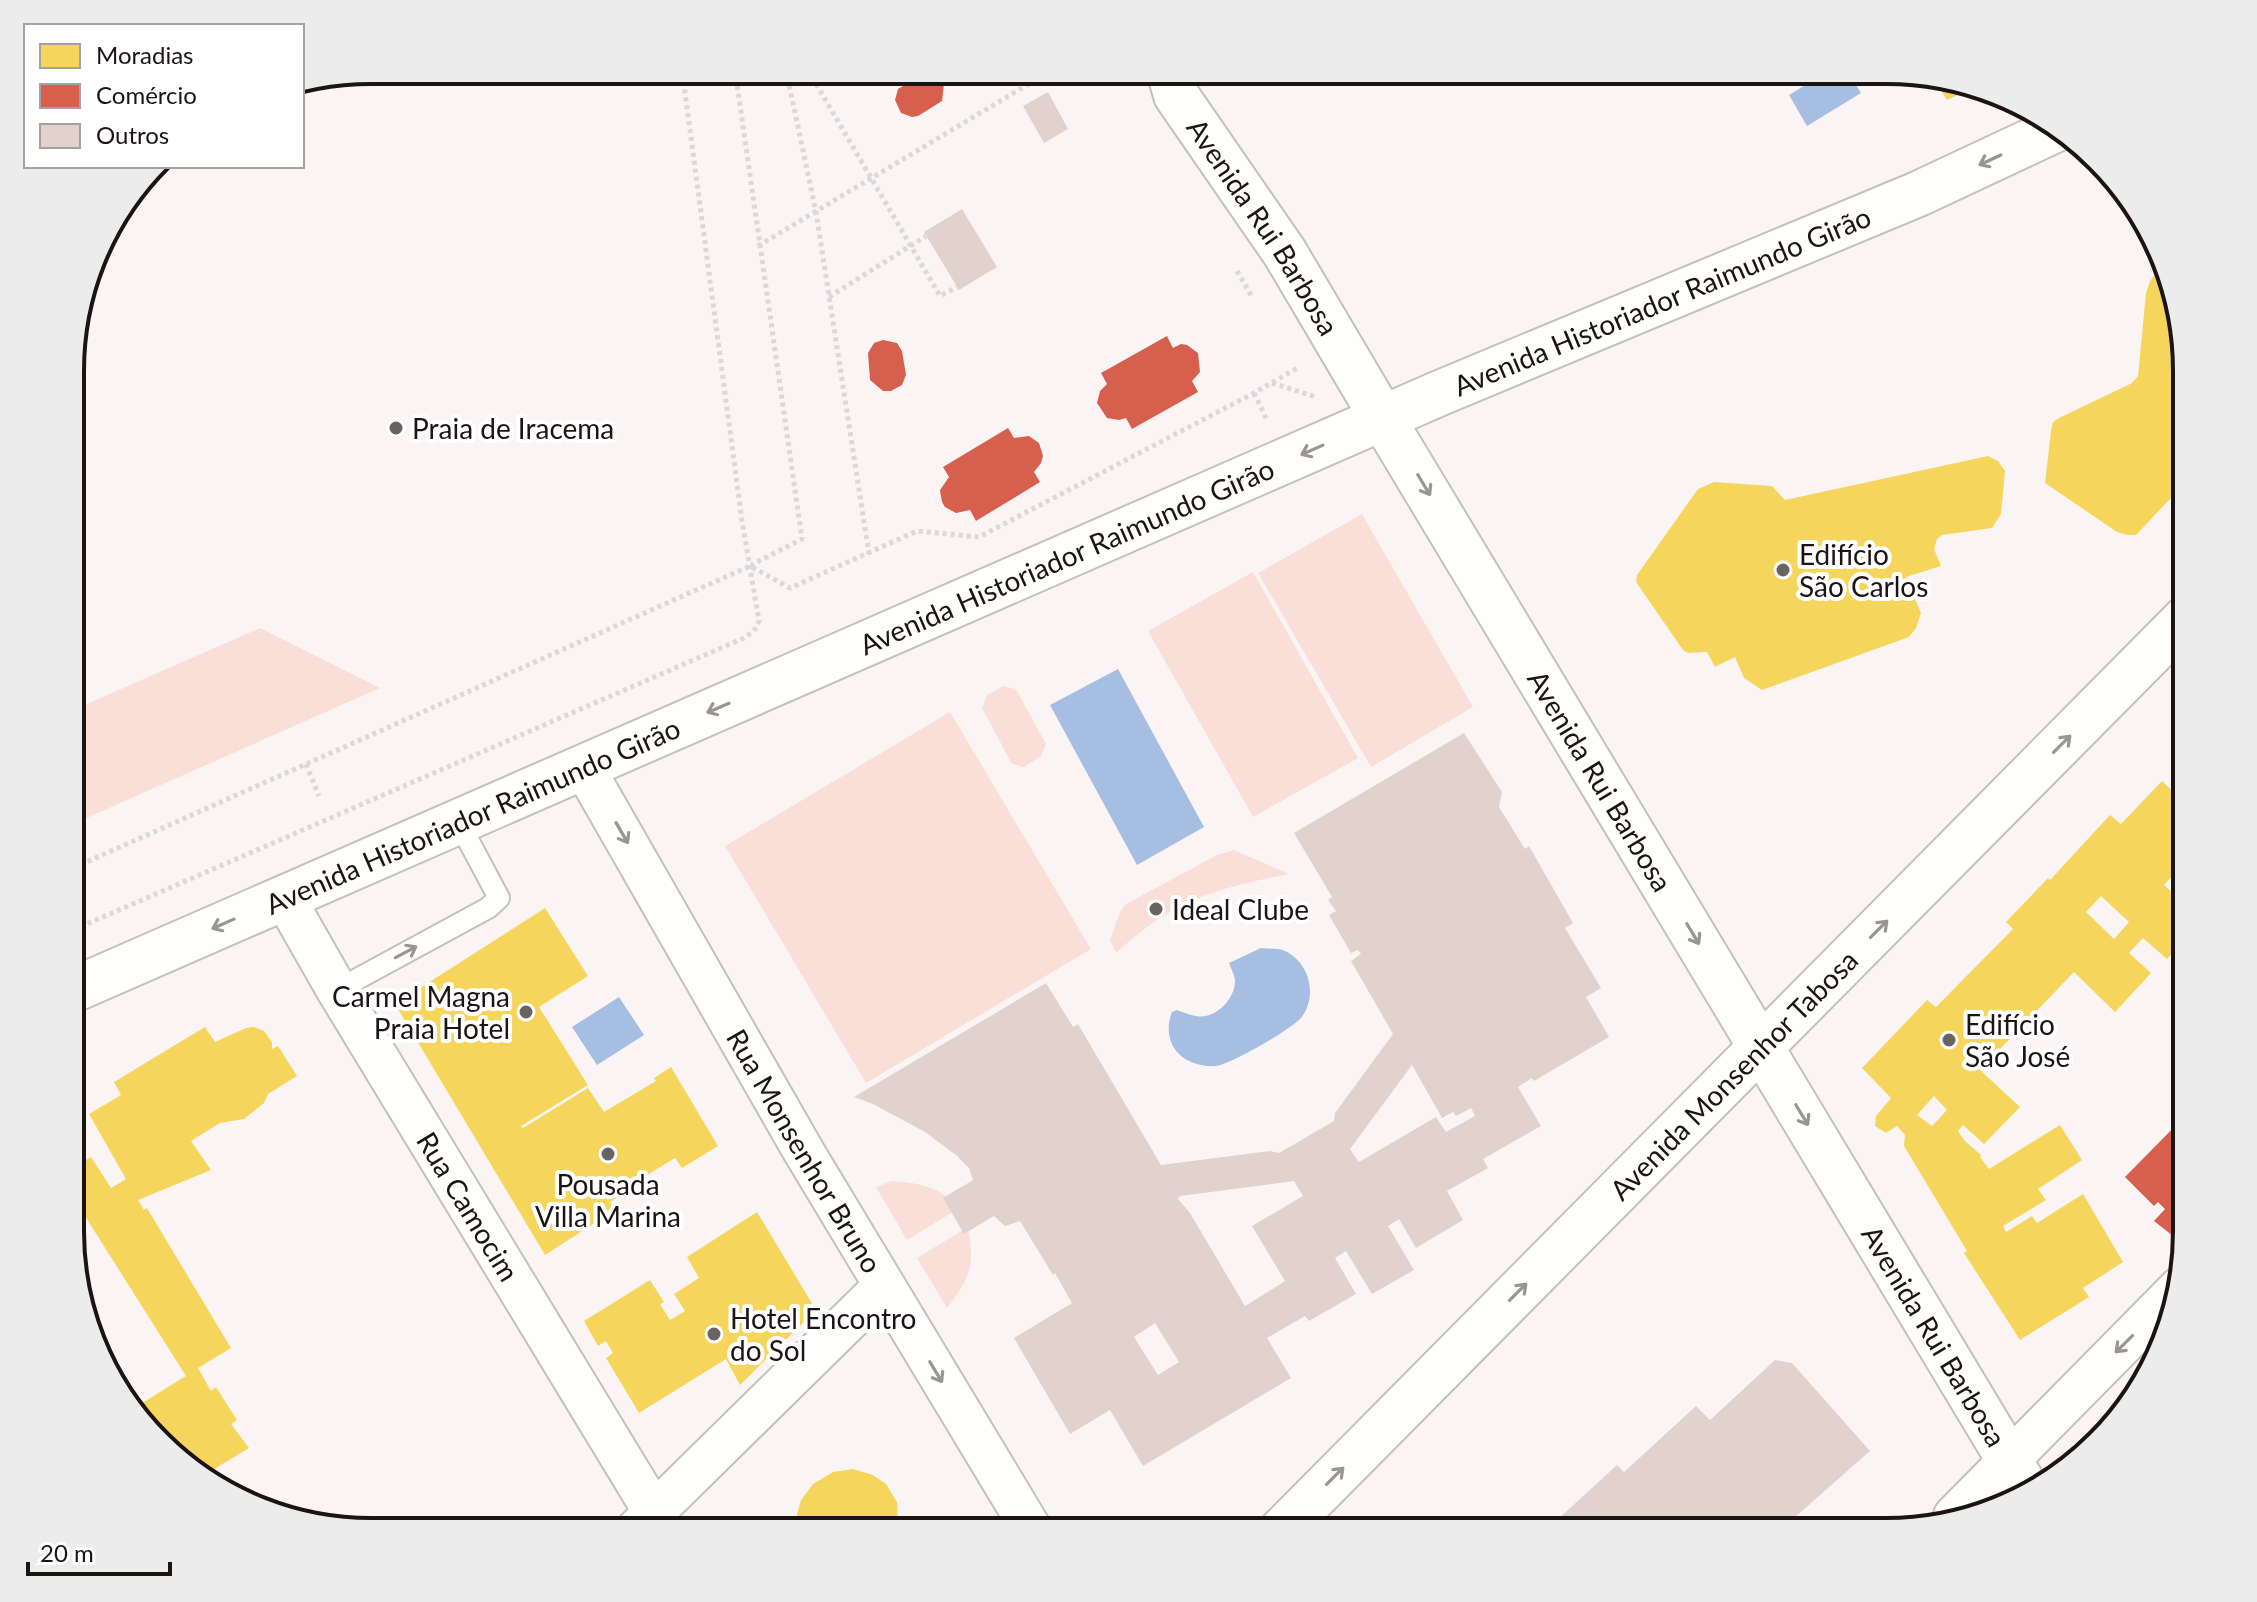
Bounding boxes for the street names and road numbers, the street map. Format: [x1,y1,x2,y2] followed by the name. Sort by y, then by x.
[1180,112,1346,341] street label: Avenida Rui Barbosa
[1448,199,1876,403] street label: Avenida Historiador Raimundo Girão
[854,451,1279,662] street label: Avenida Historiador Raimundo Girão
[1521,664,1680,897] street label: Avenida Rui Barbosa
[260,710,685,921] street label: Avenida Historiador Raimundo Girão
[1602,943,1864,1207] street label: Avenida Monsenhor Tabosa
[720,1023,890,1279] street label: Rua Monsenhor Bruno
[410,1125,527,1287] street label: Rua Camocim
[1855,1219,2014,1453] street label: Avenida Rui Barbosa

